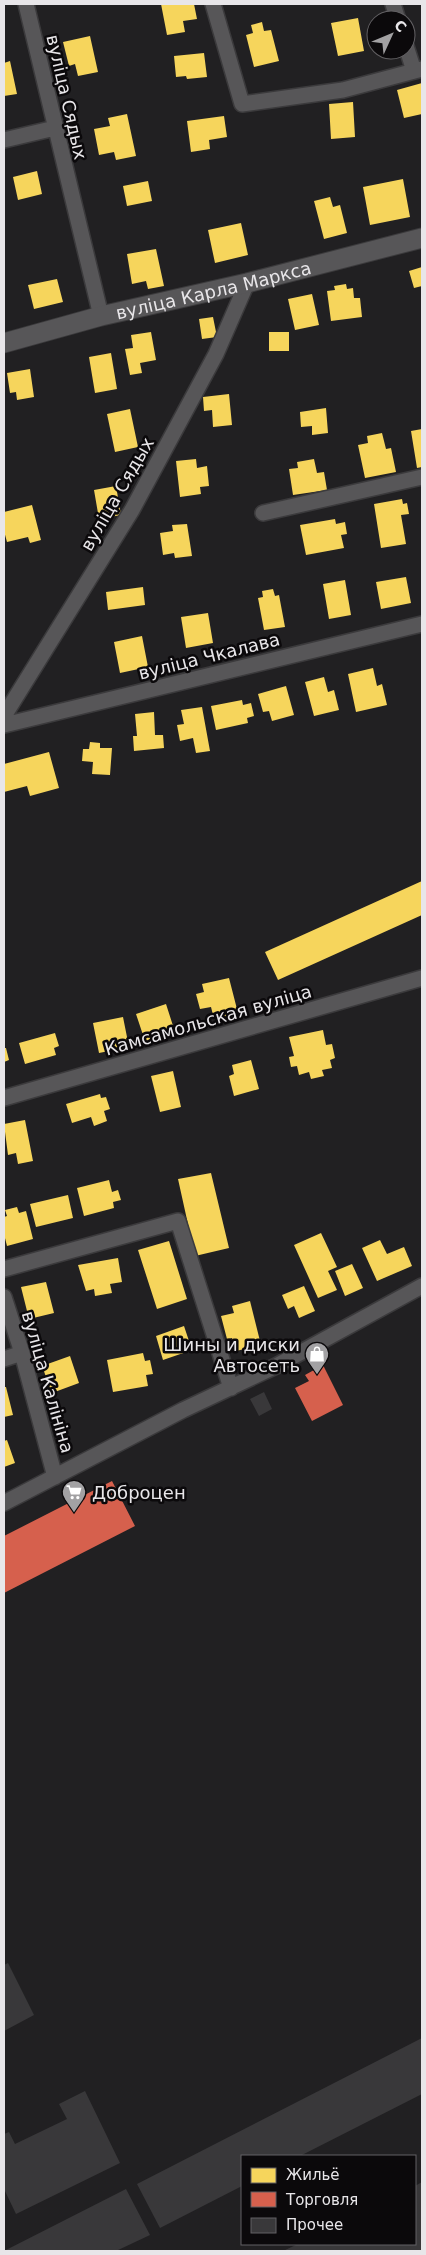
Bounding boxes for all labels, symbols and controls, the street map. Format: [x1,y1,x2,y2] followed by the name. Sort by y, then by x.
[366,10,416,60] north arrow
[391,17,410,35] text: С
[42,33,92,162] street label: вуліца Сядых
[114,256,313,323] street label: вуліца Карла Маркса
[76,433,158,554] street label: вуліца Сядых
[136,628,282,684] street label: вуліца Чкалава
[102,980,314,1060] street label: Камсамольская вуліца
[18,1309,78,1455] street label: вуліца Калініна
[163,1334,300,1376] place label: Шины и диски Автосеть
[304,1341,330,1375] shop icon: Шины и диски Автосеть
[61,1479,87,1513] supermarket icon: Доброцен
[92,1482,186,1503] place label: Доброцен
[241,2155,416,2245] legend
[286,2166,340,2184] text: Жильё
[285,2191,358,2209] text: Торговля
[286,2216,343,2234] text: Прочее

